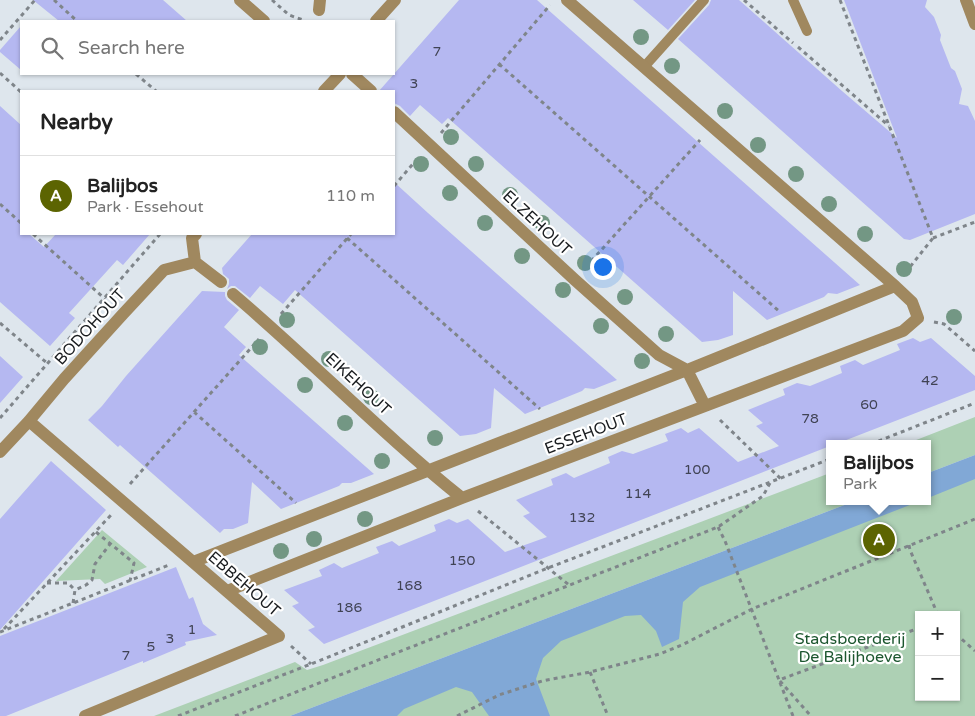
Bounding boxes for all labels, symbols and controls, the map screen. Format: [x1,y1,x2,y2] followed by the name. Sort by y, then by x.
[20,20,395,75] search box
[38,34,66,62] icon: search
[78,37,185,59] text: Search here
[433,43,441,60] house number: 7
[410,75,418,92] house number: 3
[40,110,113,135] text: Nearby
[87,175,158,197] text: Balijbos
[50,186,62,206] text: A
[326,186,375,206] text: 110 m
[498,186,576,260] street label: ELZEHOUT
[87,197,204,217] text: Park · Essehout
[590,254,616,280] your location
[50,284,130,369] street label: BODOHOUT
[321,349,395,420] street label: EIKEHOUT
[921,372,939,389] house number: 42
[860,396,878,413] house number: 60
[542,409,630,459] street label: ESSEHOUT
[801,410,819,427] house number: 78
[826,440,931,505] popup
[843,452,914,474] text: Balijbos
[684,461,710,478] house number: 100
[843,474,877,494] text: Park
[625,485,651,502] house number: 114
[569,509,595,526] house number: 132
[863,521,895,559] pin: A
[204,547,285,621] street label: EBBEHOUT
[449,552,475,569] house number: 150
[396,577,422,594] house number: 168
[336,599,362,616] house number: 186
[915,611,960,701] map controls
[915,611,960,656] button: +
[188,621,196,638] house number: 1
[795,629,905,667] park label: Stadsboerderij De Balijhoeve
[166,630,174,647] house number: 3
[147,638,155,655] house number: 5
[122,647,130,664] house number: 7
[915,656,960,701] button: −

